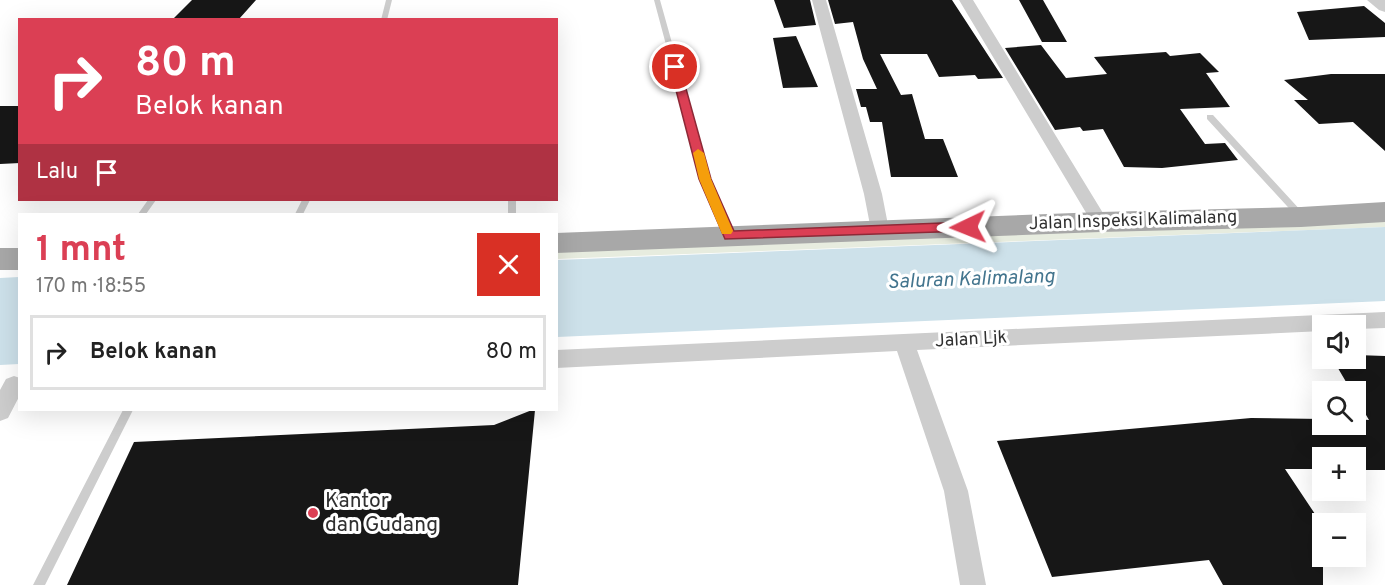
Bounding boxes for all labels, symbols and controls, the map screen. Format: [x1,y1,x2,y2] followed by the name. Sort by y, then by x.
[135,38,236,91] text: 80 m
[649,41,700,92] pin
[36,42,114,120] icon: right
[658,50,691,83] icon: arrive
[135,90,284,124] text: Belok kanan
[90,156,123,189] icon: arrive
[36,159,78,186] text: Lalu
[936,195,1000,259] position arrow
[1028,206,1238,236] street label: Jalan Inspeksi Kalimalang
[36,228,126,274] text: 1 mnt
[477,233,540,296] button: close
[887,264,1056,296] water label: Saluran Kalimalang
[36,274,146,300] text: 170 m · 18:55
[1312,315,1366,567] map controls
[1312,315,1366,369] button: sound
[934,327,1008,353] street label: Jalan Ljk
[39,336,72,369] icon: right
[90,339,217,366] text: Belok kanan
[486,339,537,366] text: 80 m
[1312,381,1366,435] button: search
[1312,447,1366,501] button: +
[325,488,438,539] place label: Kantor dan Gudang
[306,506,320,520] marker: Kantor dan Gudang
[1312,513,1366,567] button: −

